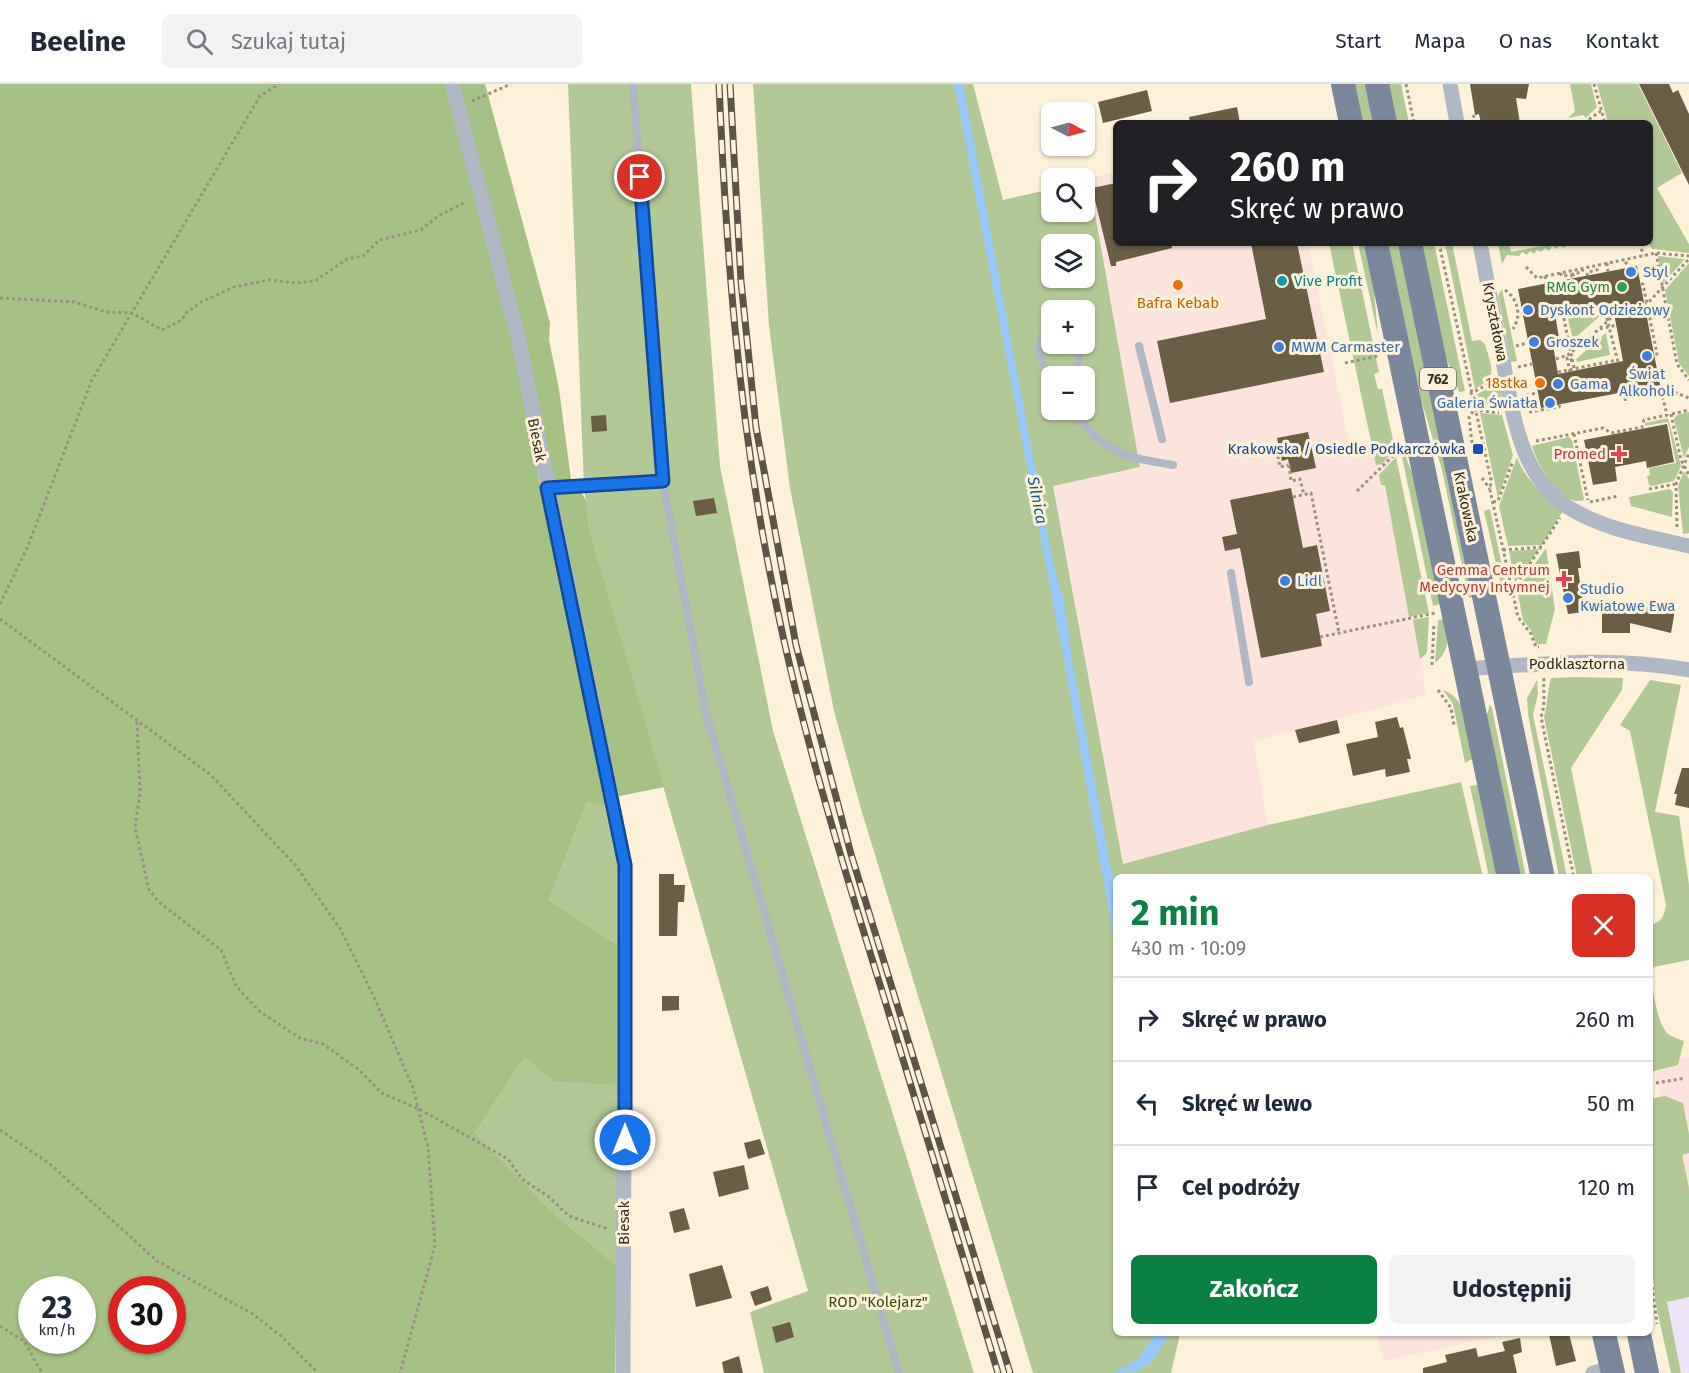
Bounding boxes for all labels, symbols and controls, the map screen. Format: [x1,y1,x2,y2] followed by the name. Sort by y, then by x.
[162,14,582,68] search box
[30,25,126,58] text: Beeline
[183,25,216,58] icon: search
[231,28,346,55] text: Szukaj tutaj
[1335,28,1381,54] text: Start
[1414,28,1466,54] text: Mapa
[1499,28,1552,54] text: O nas
[1585,28,1659,54] text: Kontakt
[1041,102,1095,156] north arrow
[1041,102,1095,420] map controls
[1230,142,1345,192] text: 260 m
[1131,144,1209,222] icon: right
[614,151,665,202] pin
[623,160,656,193] icon: arrive
[1041,168,1095,222] button: search
[1230,193,1405,225] text: Skręć w prawo
[1041,234,1095,288] button: layers
[1643,263,1669,281] place label: Styl
[1624,265,1638,279] marker: Styl
[1294,272,1363,290] place label: Vive Profit
[1275,274,1289,288] marker: Vive Profit
[1171,278,1185,292] marker: Bafra Kebab
[1546,278,1610,296] place label: RMG Gym
[1615,280,1629,294] marker: RMG Gym
[1478,281,1512,363] street label: Kryształowa
[1137,294,1219,312] place label: Bafra Kebab
[1041,300,1095,354] button: +
[1540,301,1671,319] place label: Dyskont Odzieżowy
[1521,303,1535,317] marker: Dyskont Odzieżowy
[1546,333,1599,351] place label: Groszek
[1527,335,1541,349] marker: Groszek
[1291,338,1400,356] place label: MWM Carmaster
[1272,340,1286,354] marker: MWM Carmaster
[1640,349,1654,363] marker: Świat Alkoholi
[1619,365,1675,400] place label: Świat Alkoholi
[1041,366,1095,420] button: −
[1420,368,1456,390] road number: 762
[1485,374,1528,392] place label: 18stka
[1570,375,1609,393] place label: Gama
[1533,376,1547,390] marker: 18stka
[1551,377,1565,391] marker: Gama
[1437,394,1538,412] place label: Galeria Światła
[1543,396,1557,410] marker: Galeria Światła
[524,417,550,464] street label: Biesak
[1227,440,1466,458] place label: Krakowska / Osiedle Podkarczówka
[1471,442,1485,456] marker: Krakowska / Osiedle Podkarczówka
[1553,445,1606,463] place label: Promed
[1610,445,1628,463] marker: Promed
[1450,470,1482,544] street label: Krakowska
[1023,474,1051,525] water label: Silnica
[1419,561,1550,596] place label: Gemma Centrum Medycyny Intymnej
[1555,570,1573,588] marker: Gemma Centrum Medycyny Intymnej
[1297,572,1323,590] place label: Lidl
[1278,574,1292,588] marker: Lidl
[1580,580,1675,615] place label: Studio Kwiatowe Ewa
[1561,591,1575,605] marker: Studio Kwiatowe Ewa
[1529,655,1625,673] street label: Podklasztorna
[1131,891,1220,935] text: 2 min
[1572,894,1635,957] button: close
[1131,936,1246,960] text: 430 m · 10:09
[1131,1003,1164,1036] icon: right
[1182,1006,1327,1033] text: Skręć w prawo
[1575,1006,1635,1033] text: 260 m
[1131,1087,1164,1120] icon: left
[1182,1090,1312,1117] text: Skręć w lewo
[1587,1090,1635,1117] text: 50 m
[593,1108,657,1172] position arrow
[1131,1171,1164,1204] icon: arrive
[1182,1174,1300,1201] text: Cel podróży
[1578,1174,1635,1201] text: 120 m
[615,1201,633,1245] street label: Biesak
[1131,1255,1377,1324] button: Zakończ
[1389,1255,1635,1324] button: Udostępnij
[108,1276,186,1354] speed limit sign: 30
[42,1290,72,1326] text: 23
[828,1293,928,1311] park label: ROD "Kolejarz"
[38,1321,76,1339] text: km/h

